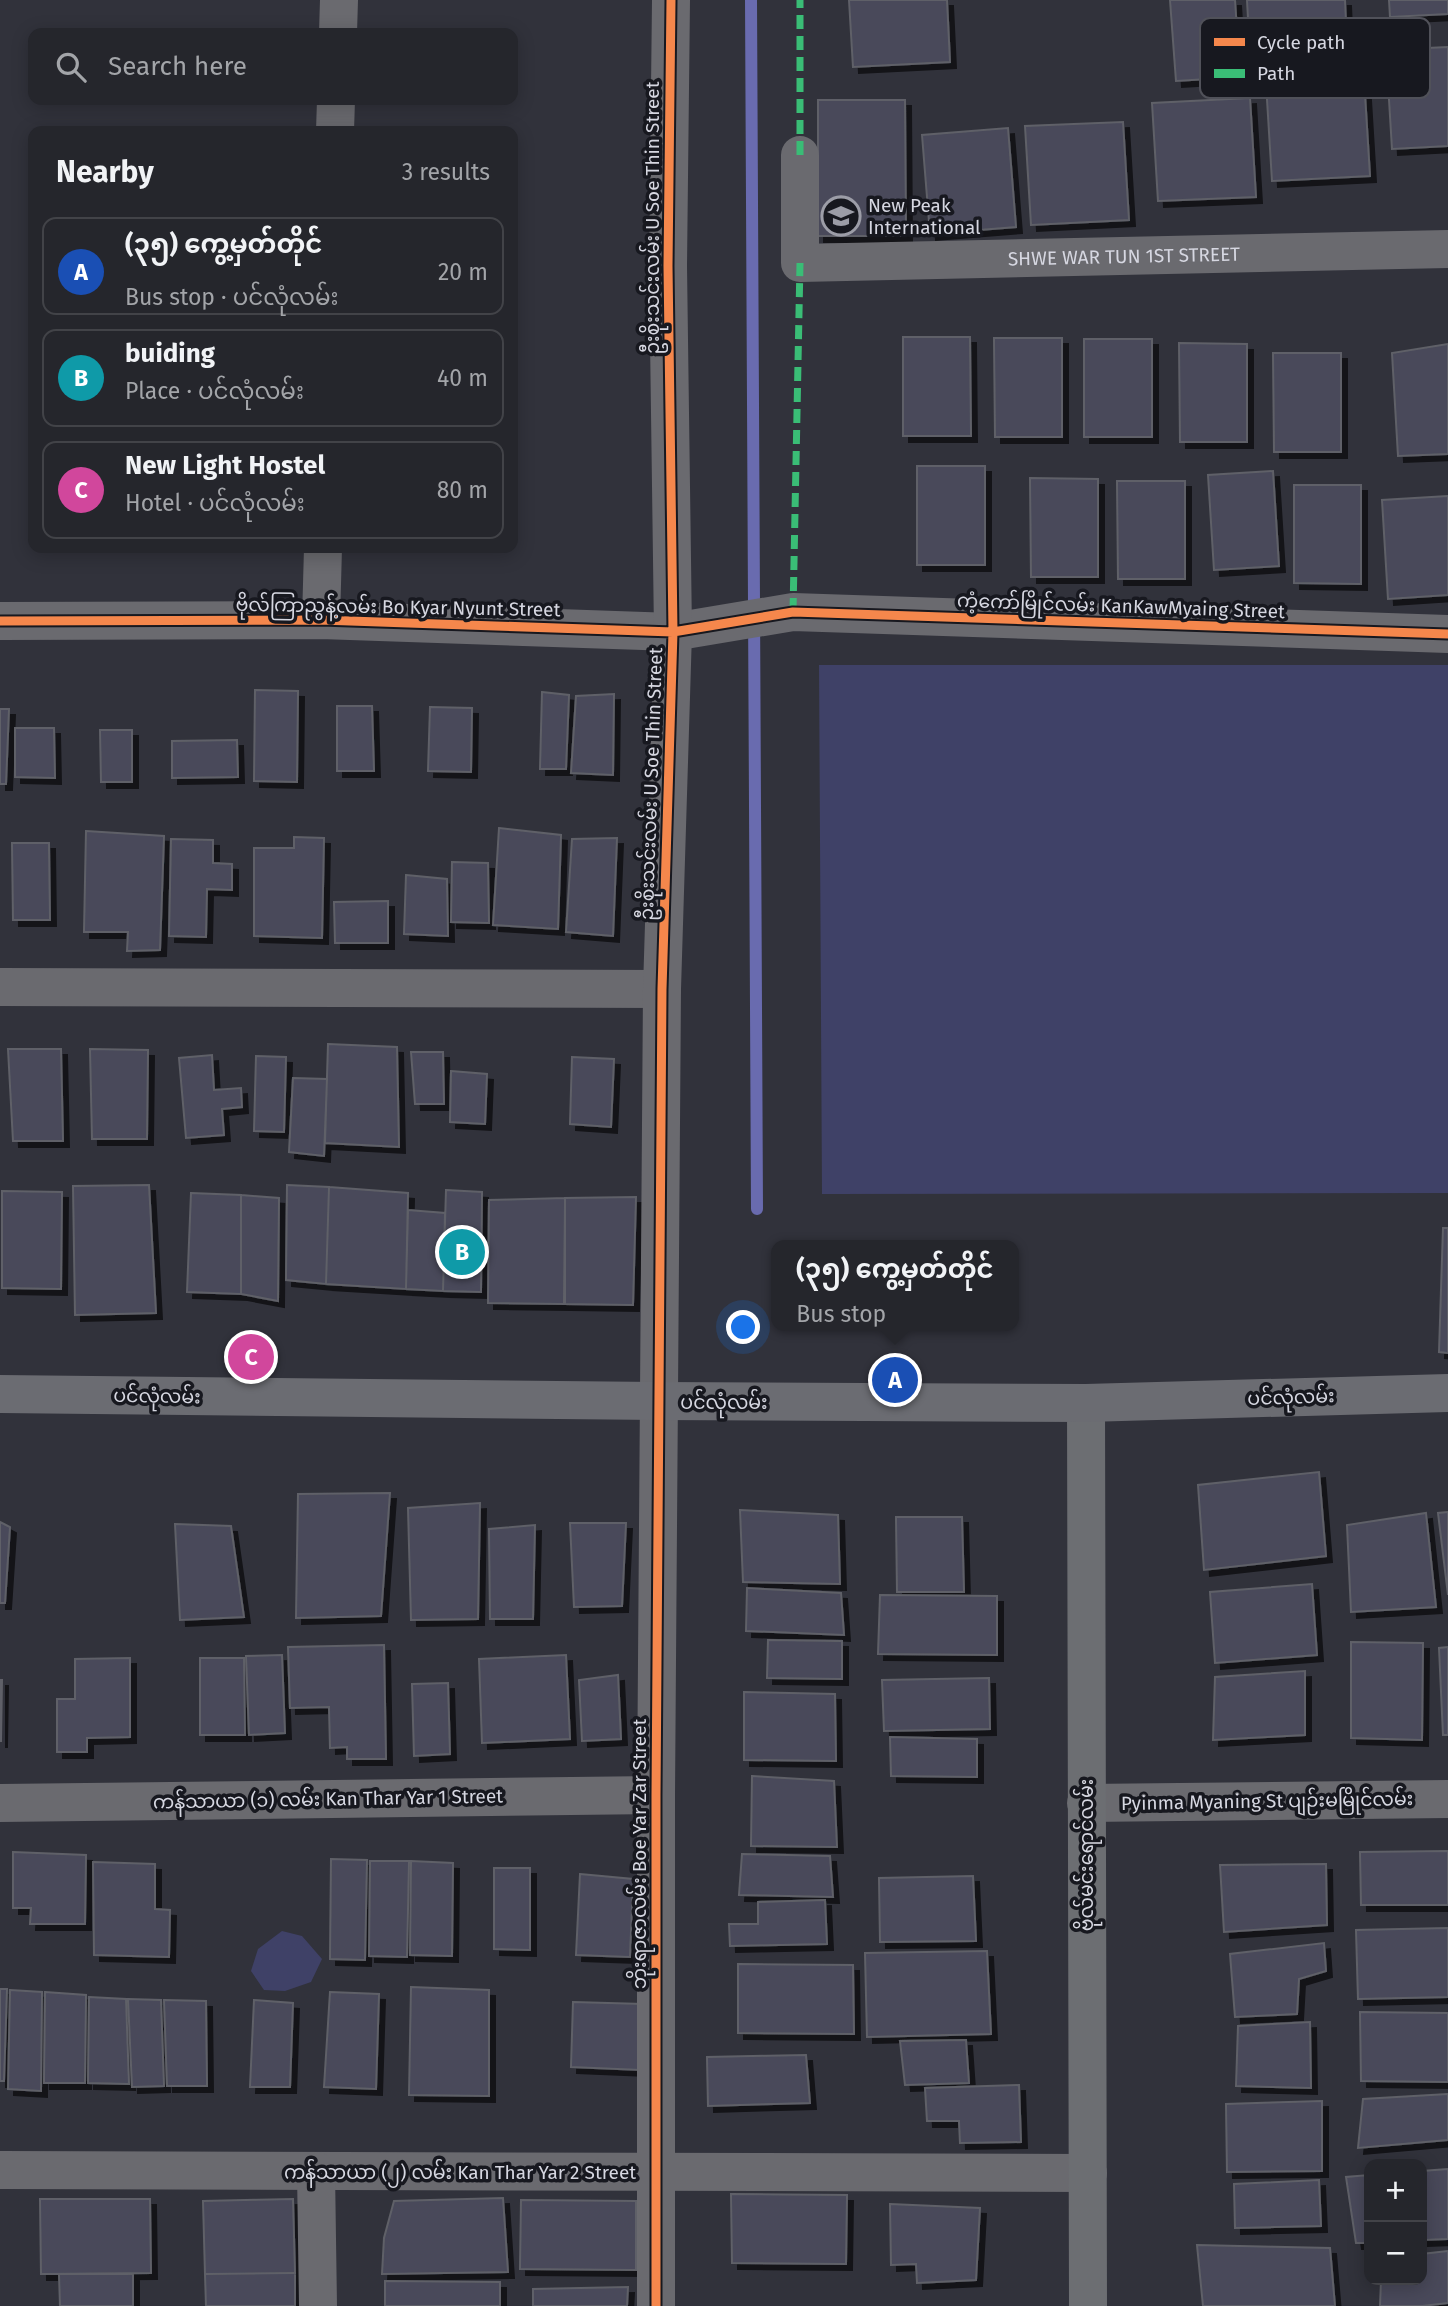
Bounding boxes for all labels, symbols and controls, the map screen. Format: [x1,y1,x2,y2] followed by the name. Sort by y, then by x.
[1200,18,1430,98] legend
[28,28,518,105] search box
[1257,31,1345,54] text: Cycle path
[52,48,90,86] icon: search
[108,51,247,82] text: Search here
[1257,62,1295,85] text: Path
[638,81,669,355] street label: ဦးစိုးသင်းလမ်း U Soe Thin Street
[56,154,154,190] text: Nearby
[402,158,490,186] text: 3 results
[868,194,981,239] place label: New Peak International
[820,195,862,237] school or university icon: New Peak International
[125,229,322,260] text: (၃၅) ကွေ့မှတ်တိုင်
[1008,242,1240,270] street label: SHWE WAR TUN 1ST STREET
[74,258,88,286] text: A
[438,258,488,286] text: 20 m
[125,283,339,311] text: Bus stop · ပင်လုံလမ်း
[125,338,215,369] text: buiding
[74,364,88,392] text: B
[437,364,488,392] text: 40 m
[125,377,304,405] text: Place · ပင်လုံလမ်း
[125,450,325,481] text: New Light Hostel
[74,476,88,504] text: C
[437,476,488,504] text: 80 m
[125,489,305,517] text: Hotel · ပင်လုံလမ်း
[957,586,1286,627] street label: ကံ့ကော်မြိုင်လမ်း KanKawMyaing Street
[235,590,561,626] street label: ဗိုလ်ကြာညွန့်လမ်း Bo Kyar Nyunt Street
[632,647,672,921] street label: ဦးစိုးသင်းလမ်း U Soe Thin Street
[439,1226,485,1278] pin: B
[771,1240,1019,1331] popup
[796,1254,994,1285] text: (၃၅) ကွေ့မှတ်တိုင်
[796,1300,886,1328] text: Bus stop
[726,1310,760,1344] your location
[228,1331,274,1383] pin: C
[872,1354,918,1406] pin: A
[113,1381,201,1413] street label: ပင်လုံလမ်း
[1247,1381,1335,1415] street label: ပင်လုံလမ်း
[680,1388,768,1419] street label: ပင်လုံလမ်း
[625,1718,656,1989] street label: ဘိုးရာဇာလမ်း Boe Yar Zar Street
[1072,1779,1103,1931] street label: ဗိုလ်မင်းရောင်လမ်း
[153,1781,503,1818] street label: ကန်သာယာ (၁) လမ်း Kan Thar Yar 1 Street
[1121,1784,1413,1819] street label: Pyinma Myaning St ပျဉ်းမမြိုင်လမ်း
[284,2158,636,2188] street label: ကန်သာယာ (၂) လမ်း Kan Thar Yar 2 Street
[1364,2159,1427,2285] map controls
[1364,2159,1427,2222] button: +
[1364,2222,1427,2285] button: −

